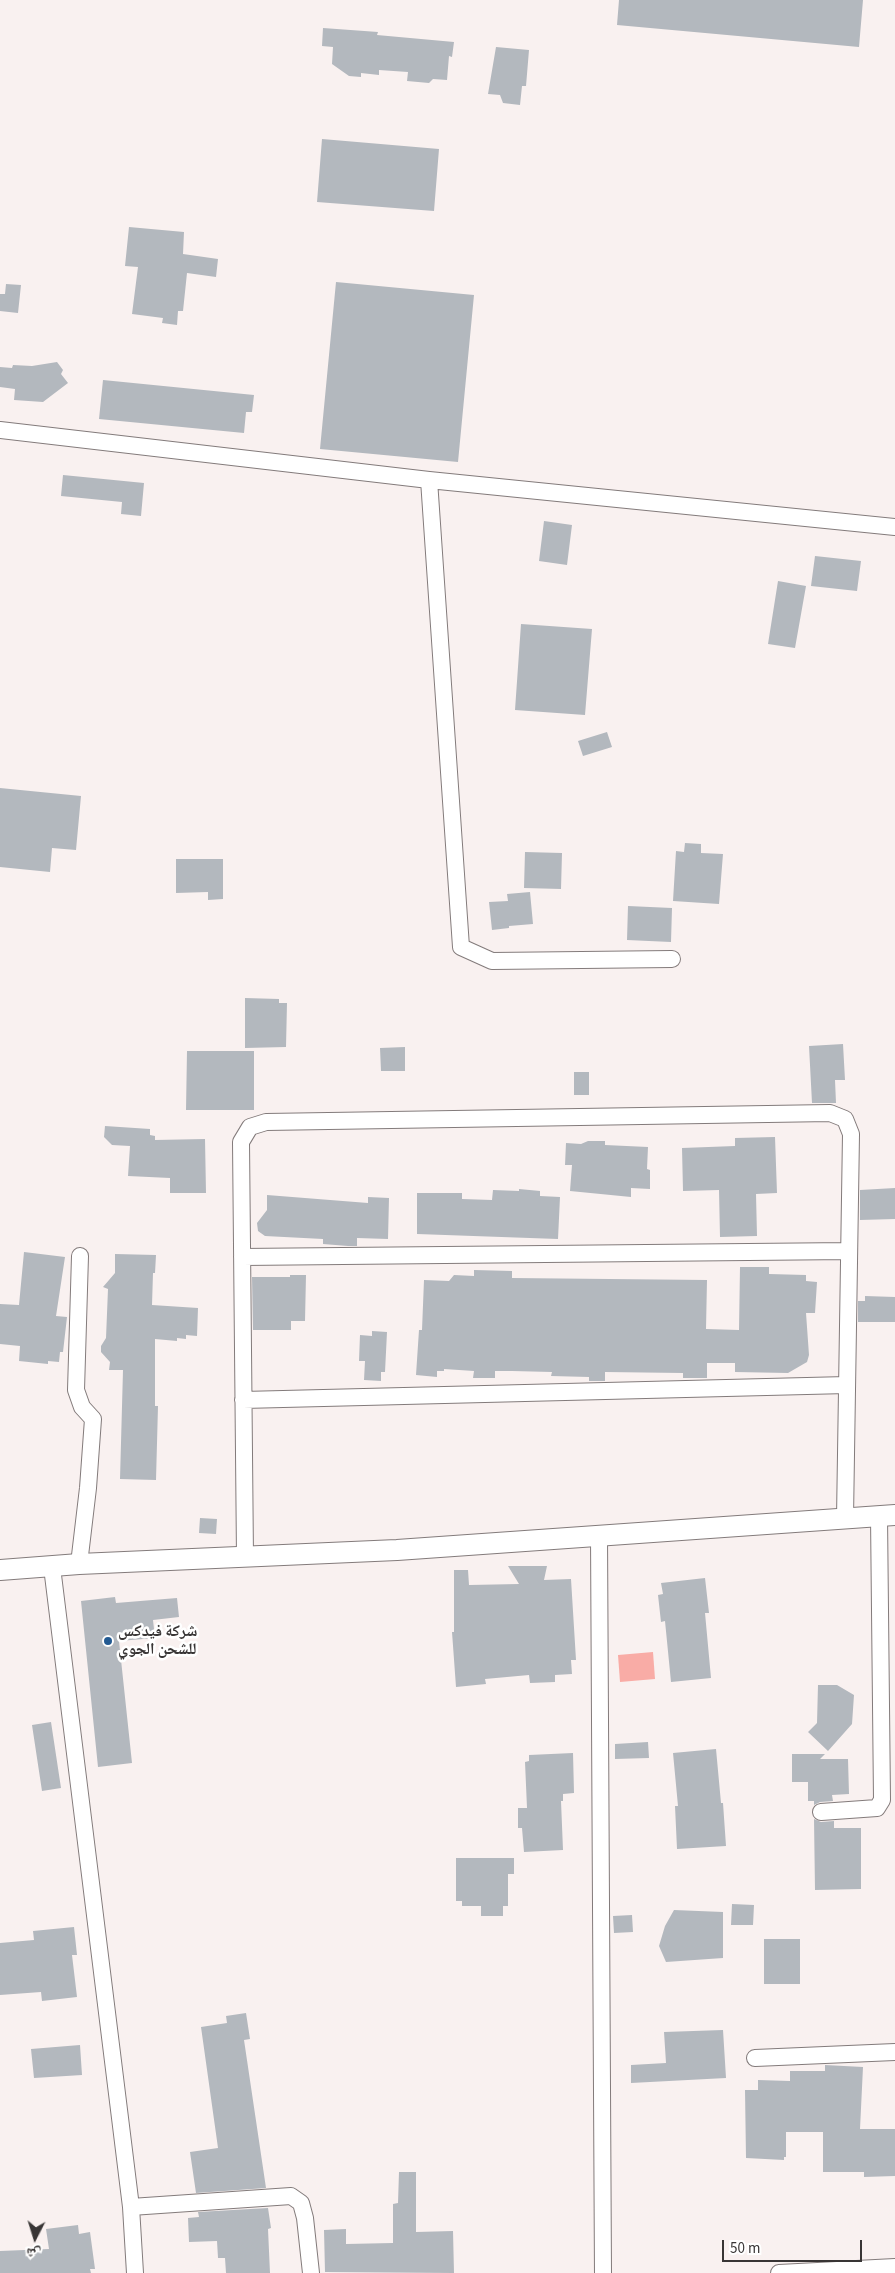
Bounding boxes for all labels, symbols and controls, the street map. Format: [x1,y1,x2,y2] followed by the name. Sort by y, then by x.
[118,1622,197,1660] place label: شركة فيدكس للشحن الجوي
[102,1635,114,1647] marker: شركة فيدكس للشحن الجوي
[10,2213,60,2263] north arrow
[725,2230,865,2262] scale bar
[730,2238,760,2259] text: 50 m
[25,2242,42,2264] text: ش

